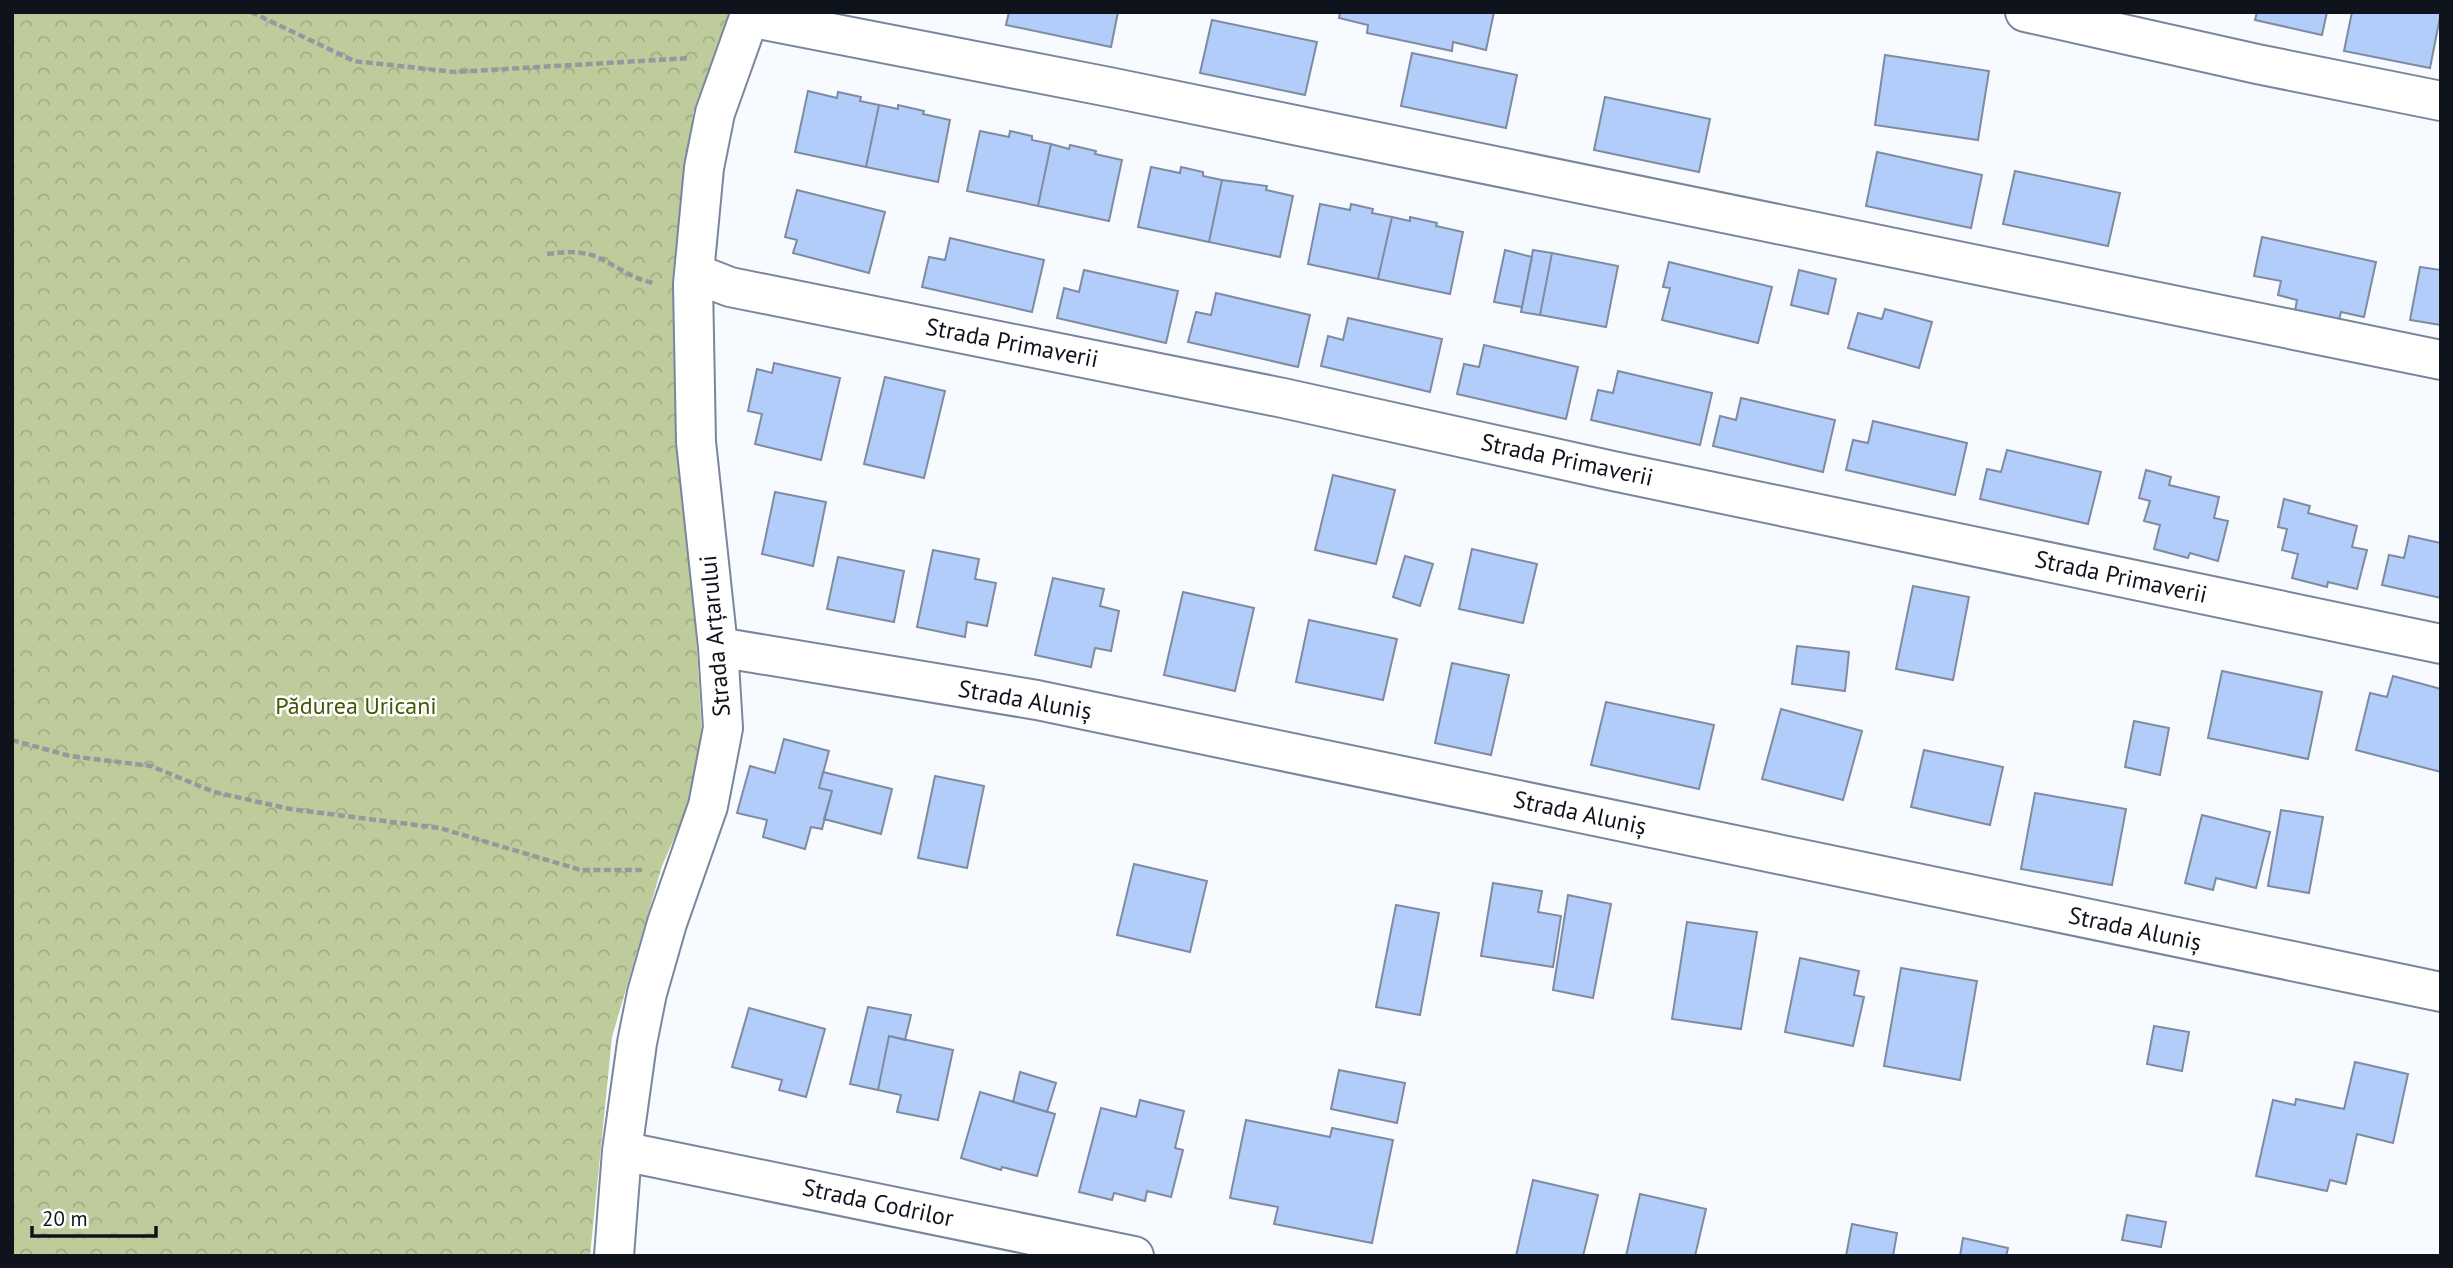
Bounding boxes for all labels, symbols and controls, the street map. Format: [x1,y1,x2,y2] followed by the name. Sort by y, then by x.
[923,311,1101,374] street label: Strada Primaverii
[1478,426,1656,493] street label: Strada Primaverii
[2032,543,2210,610] street label: Strada Primaverii
[692,554,737,718] street label: Strada Arțarului
[956,673,1094,726] street label: Strada Aluniș
[275,690,437,721] park label: Pădurea Uricani
[1511,783,1649,842] street label: Strada Aluniș
[2066,899,2204,958] street label: Strada Aluniș
[800,1171,956,1234] street label: Strada Codrilor
[32,1194,156,1238] scale bar
[42,1205,88,1232] text: 20 m

